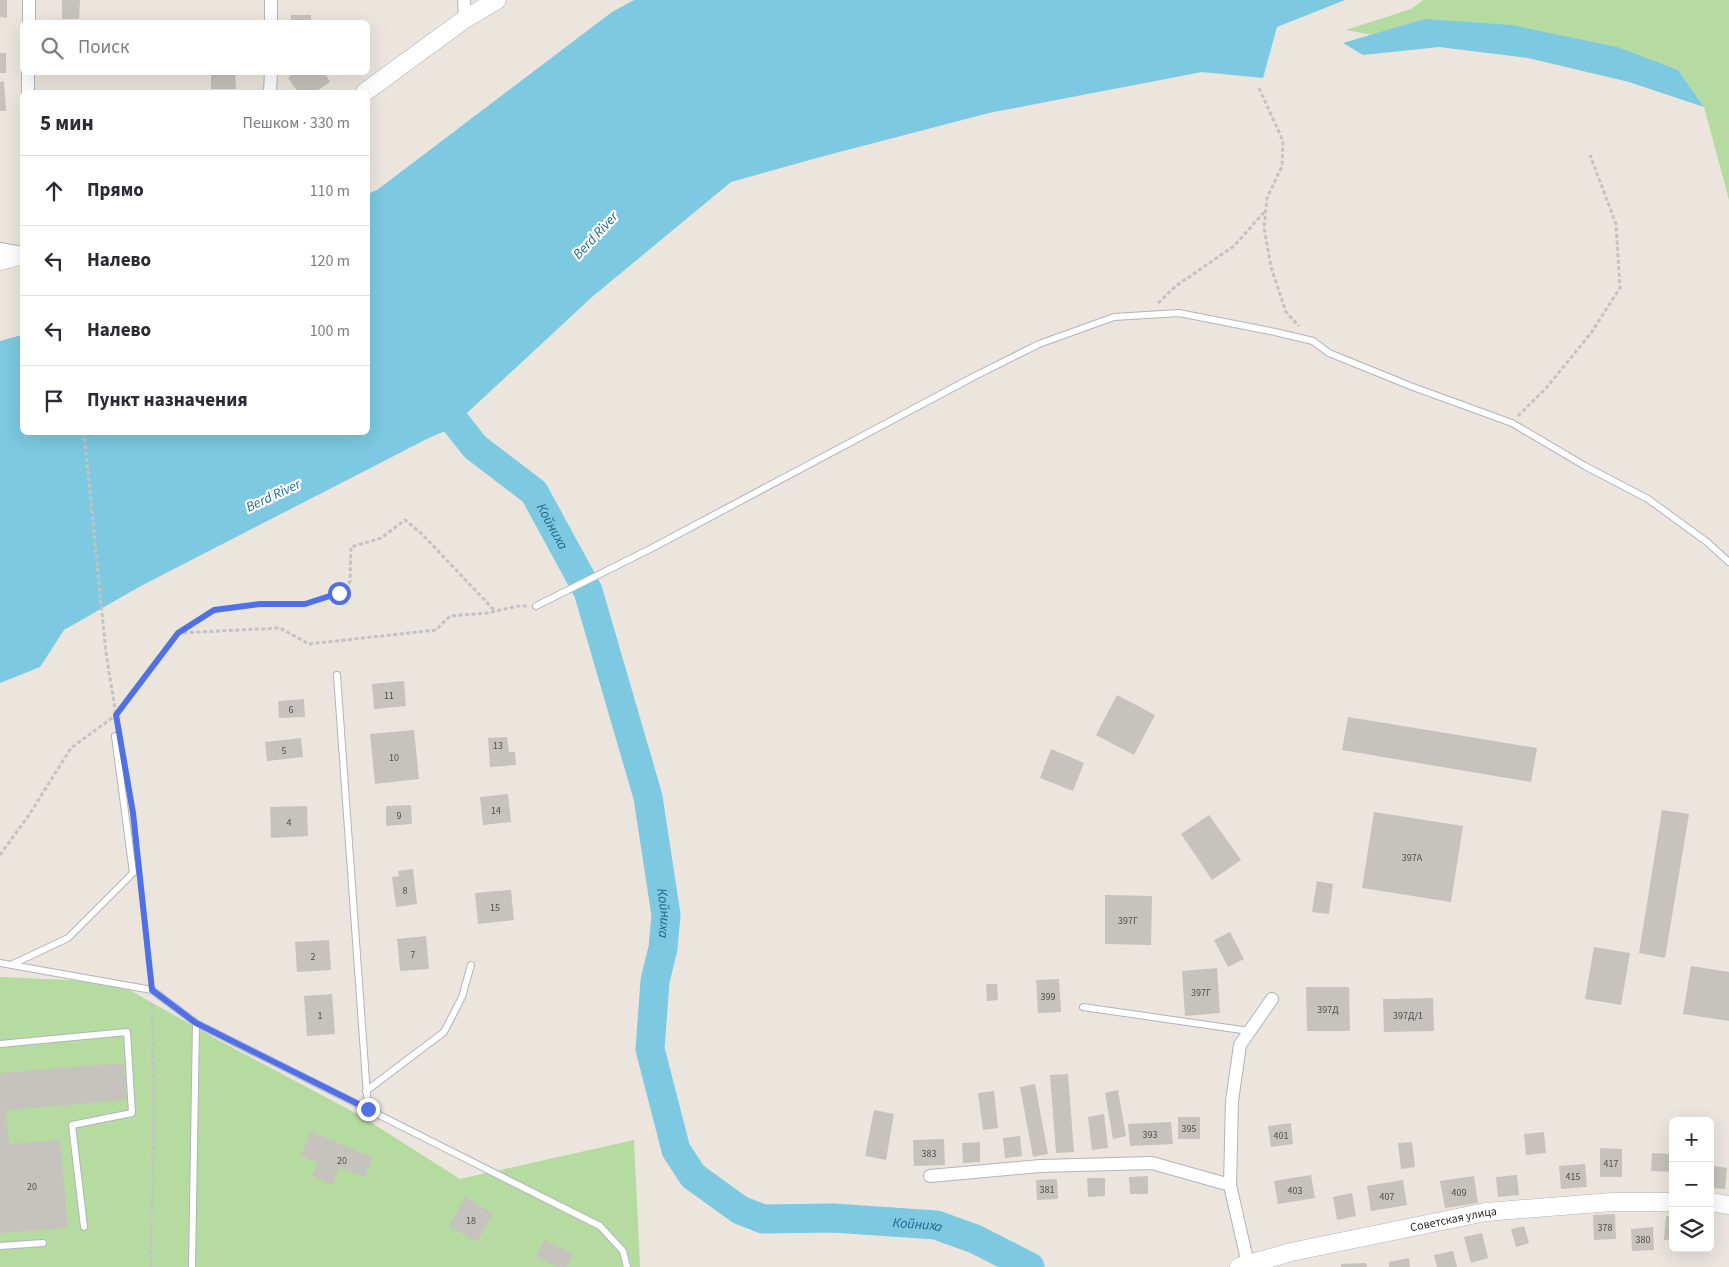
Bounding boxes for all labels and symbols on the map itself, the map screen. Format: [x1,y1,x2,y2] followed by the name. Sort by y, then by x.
[568,207,624,264] water label: Berd River
[243,474,305,517] water label: Berd River
[531,500,573,554] water label: Койниха
[328,582,351,605] route start
[384,689,394,703] house number: 11
[289,703,294,717] house number: 6
[493,739,503,753] house number: 13
[282,744,287,758] house number: 5
[389,751,399,765] house number: 10
[491,804,501,818] house number: 14
[397,809,402,823] house number: 9
[287,816,292,830] house number: 4
[1402,851,1423,865] house number: 397А
[403,884,408,898] house number: 8
[651,887,675,940] water label: Койниха
[490,901,500,915] house number: 15
[1118,914,1138,928] house number: 397Г
[411,948,416,962] house number: 7
[311,950,316,964] house number: 2
[1191,986,1211,1000] house number: 397Г
[1041,990,1055,1004] house number: 399
[1317,1003,1339,1017] house number: 397Д
[318,1009,323,1023] house number: 1
[1393,1009,1423,1023] house number: 397Д/1
[357,1098,380,1121] route end
[1182,1122,1196,1136] house number: 395
[1143,1128,1157,1142] house number: 393
[1274,1129,1288,1143] house number: 401
[922,1147,936,1161] house number: 383
[337,1154,347,1168] house number: 20
[1604,1157,1618,1171] house number: 417
[1566,1170,1580,1184] house number: 415
[27,1180,37,1194] house number: 20
[1040,1183,1054,1197] house number: 381
[1288,1184,1302,1198] house number: 403
[1452,1186,1466,1200] house number: 409
[1380,1190,1394,1204] house number: 407
[1409,1203,1498,1236] street label: Советская улица
[892,1213,946,1238] water label: Койниха
[466,1214,476,1228] house number: 18
[1598,1221,1612,1235] house number: 378
[1636,1233,1650,1247] house number: 380

